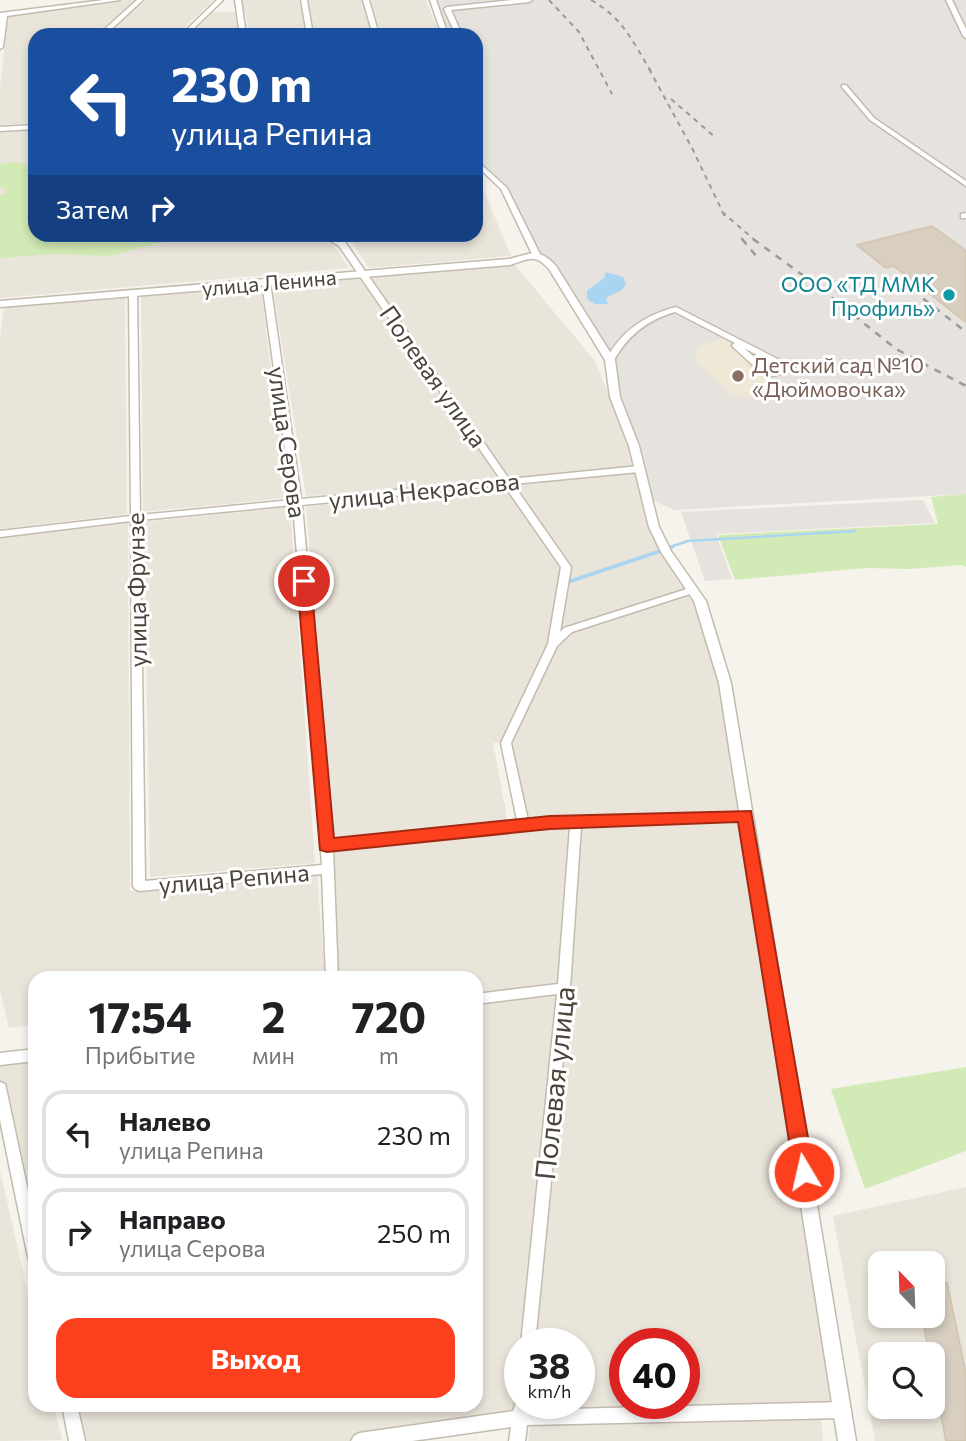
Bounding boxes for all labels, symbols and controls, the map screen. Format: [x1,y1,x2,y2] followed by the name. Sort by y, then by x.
[171,52,312,112] text: 230 m
[56,56,147,147] icon: left
[171,112,372,152] text: улица Репина
[143,189,181,227] icon: right
[56,193,129,224] text: Затем
[201,264,337,300] street label: улица Ленина
[781,271,935,320] place label: ООО «ТД ММК Профиль»
[941,287,957,303] marker: ООО «ТД ММК Профиль»
[374,299,494,453] street label: Полевая улица
[752,352,924,401] place label: Детский сад №10 «Дюймовочка»
[263,364,313,520] street label: улица Серова
[730,368,746,384] marker: Детский сад №10 «Дюймовочка»
[327,466,521,514] street label: улица Некрасова
[120,512,152,668] street label: улица Фрунзе
[274,551,334,611] pin
[285,562,323,600] icon: arrive
[157,857,311,899] street label: улица Репина
[527,985,581,1181] street label: Полевая улица
[88,990,192,1042] text: 17:54
[262,990,285,1042] text: 2
[352,990,426,1042] text: 720
[85,1041,195,1069] text: Прибытие
[252,1041,295,1069] text: мин
[379,1041,399,1069] text: m
[119,1105,211,1136] text: Налево
[60,1115,98,1153] icon: left
[377,1119,451,1150] text: 230 m
[767,1135,841,1209] position arrow
[119,1136,264,1164] text: улица Репина
[119,1203,226,1234] text: Направо
[60,1213,98,1251] icon: right
[377,1217,451,1248] text: 250 m
[119,1234,266,1262] text: улица Серова
[868,1251,945,1328] north arrow
[868,1251,945,1419] map controls
[56,1318,455,1398] button: Выход
[609,1328,700,1419] speed limit sign: 40
[868,1342,945,1419] button: search
[528,1343,571,1386] text: 38
[528,1380,571,1402] text: km/h

